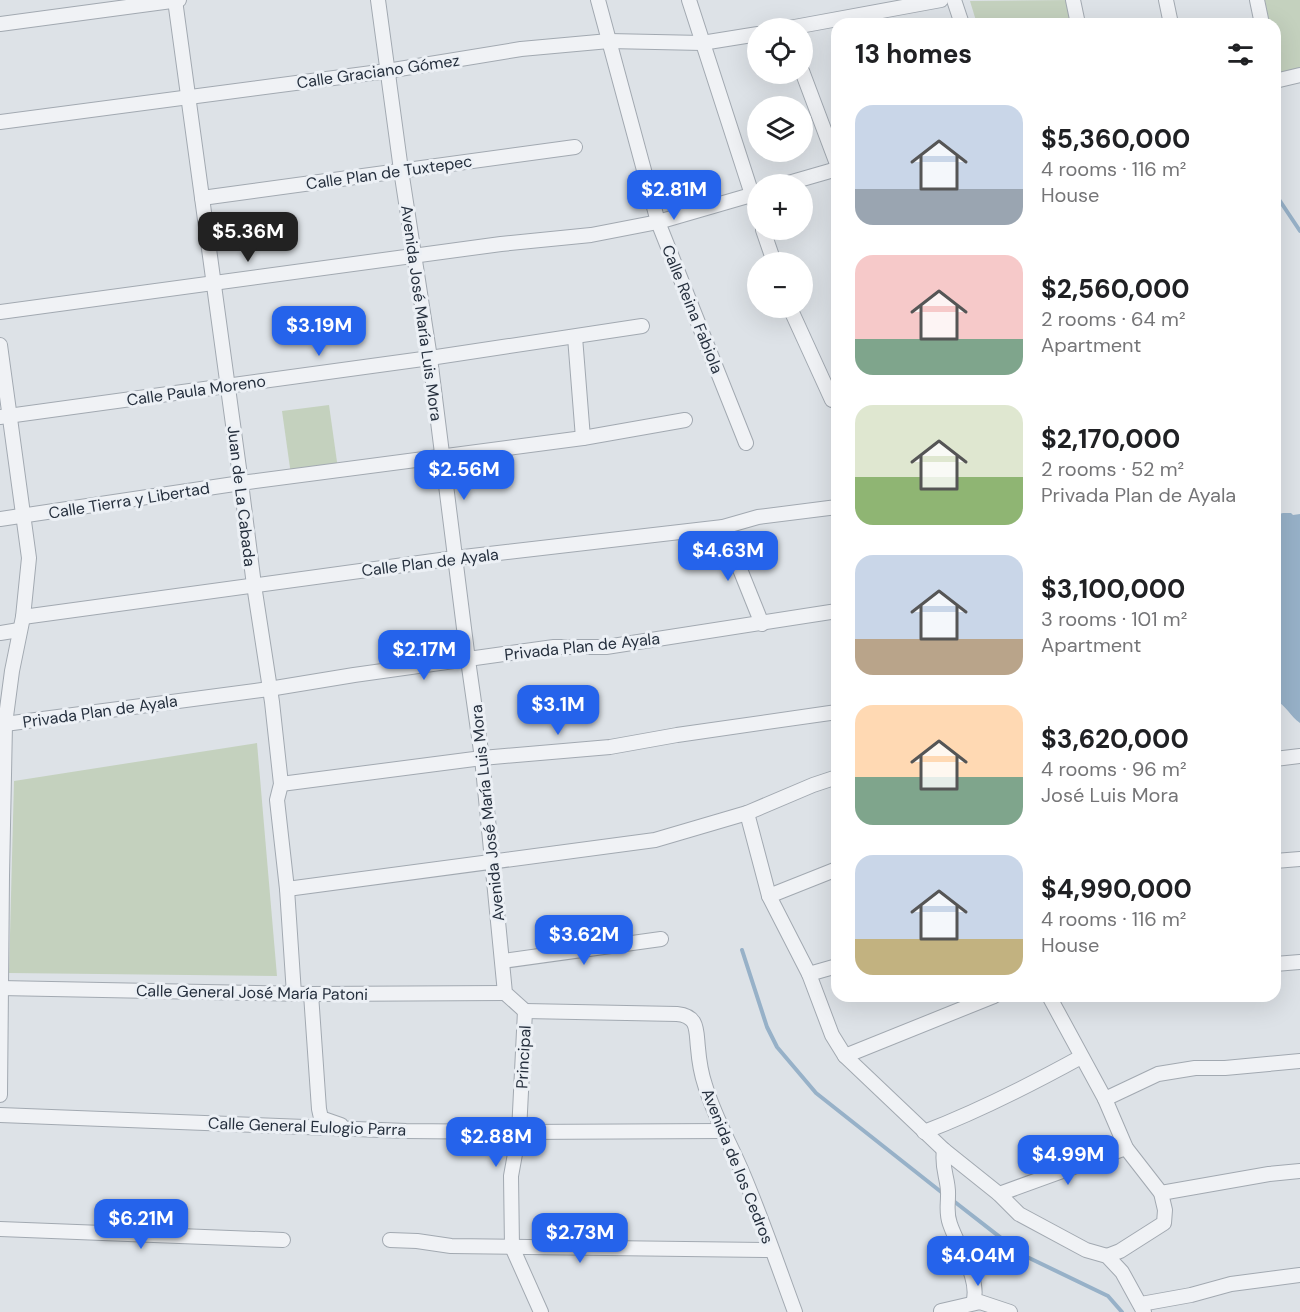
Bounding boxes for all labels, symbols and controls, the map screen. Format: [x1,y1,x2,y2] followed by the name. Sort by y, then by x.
[747,18,813,318] map controls
[747,18,813,84] button: locate
[855,37,972,71] text: 13 homes
[1224,38,1257,71] icon: filters
[295,50,461,93] street label: Calle Graciano Gómez
[747,96,813,162] button: layers
[1041,122,1190,156] text: $5,360,000
[903,129,975,201] icon: home
[305,150,474,195] street label: Calle Plan de Tuxtepec
[1041,156,1186,182] text: 4 rooms · 116 m²
[625,170,723,221] pin: $2.81M
[747,174,813,240] button: +
[641,176,707,202] text: $2.81M
[1041,182,1099,208] text: House
[396,204,447,422] street label: Avenida José María Luis Mora
[199,212,297,263] pin: $5.36M
[212,218,284,244] text: $5.36M
[657,242,728,377] street label: Calle Reina Fabiola
[747,252,813,318] button: −
[1041,272,1190,306] text: $2,560,000
[903,279,975,351] icon: home
[270,306,368,357] pin: $3.19M
[1041,306,1185,332] text: 2 rooms · 64 m²
[286,312,352,338] text: $3.19M
[1041,332,1141,358] text: Apartment
[125,370,267,411] street label: Calle Paula Moreno
[1041,422,1180,456] text: $2,170,000
[222,424,261,568] street label: Juan de La Cabada
[903,429,975,501] icon: home
[415,450,513,501] pin: $2.56M
[428,456,500,482] text: $2.56M
[1041,456,1184,482] text: 2 rooms · 52 m²
[47,477,211,524] street label: Calle Tierra y Libertad
[1041,482,1236,508] text: Privada Plan de Ayala
[679,531,777,582] pin: $4.63M
[692,537,764,563] text: $4.63M
[360,544,500,581] street label: Calle Plan de Ayala
[1041,572,1185,606] text: $3,100,000
[903,579,975,651] icon: home
[1041,606,1187,632] text: 3 rooms · 101 m²
[503,628,661,665] street label: Privada Plan de Ayala
[375,630,473,681] pin: $2.17M
[1041,632,1141,658] text: Apartment
[392,636,456,662] text: $2.17M
[516,685,600,736] pin: $3.1M
[21,690,179,733] street label: Privada Plan de Ayala
[531,691,585,717] text: $3.1M
[466,704,509,922] street label: Avenida José María Luis Mora
[1041,722,1189,756] text: $3,620,000
[903,729,975,801] icon: home
[1041,756,1187,782] text: 4 rooms · 96 m²
[1041,782,1179,808] text: José Luis Mora
[1041,872,1192,906] text: $4,990,000
[903,879,975,951] icon: home
[1041,906,1186,932] text: 4 rooms · 116 m²
[535,915,633,966] pin: $3.62M
[549,921,619,947] text: $3.62M
[1041,932,1099,958] text: House
[136,980,368,1005] street label: Calle General José María Patoni
[511,1025,536,1089] street label: Principal
[697,1086,778,1247] street label: Avenida de los Cedros
[208,1113,406,1140] street label: Calle General Eulogio Parra
[447,1117,545,1168] pin: $2.88M
[460,1123,532,1149] text: $2.88M
[1019,1135,1117,1186] pin: $4.99M
[1032,1141,1104,1167] text: $4.99M
[92,1199,190,1250] pin: $6.21M
[108,1205,174,1231] text: $6.21M
[531,1213,629,1264] pin: $2.73M
[546,1219,614,1245] text: $2.73M
[929,1236,1027,1287] pin: $4.04M
[941,1242,1015,1268] text: $4.04M

